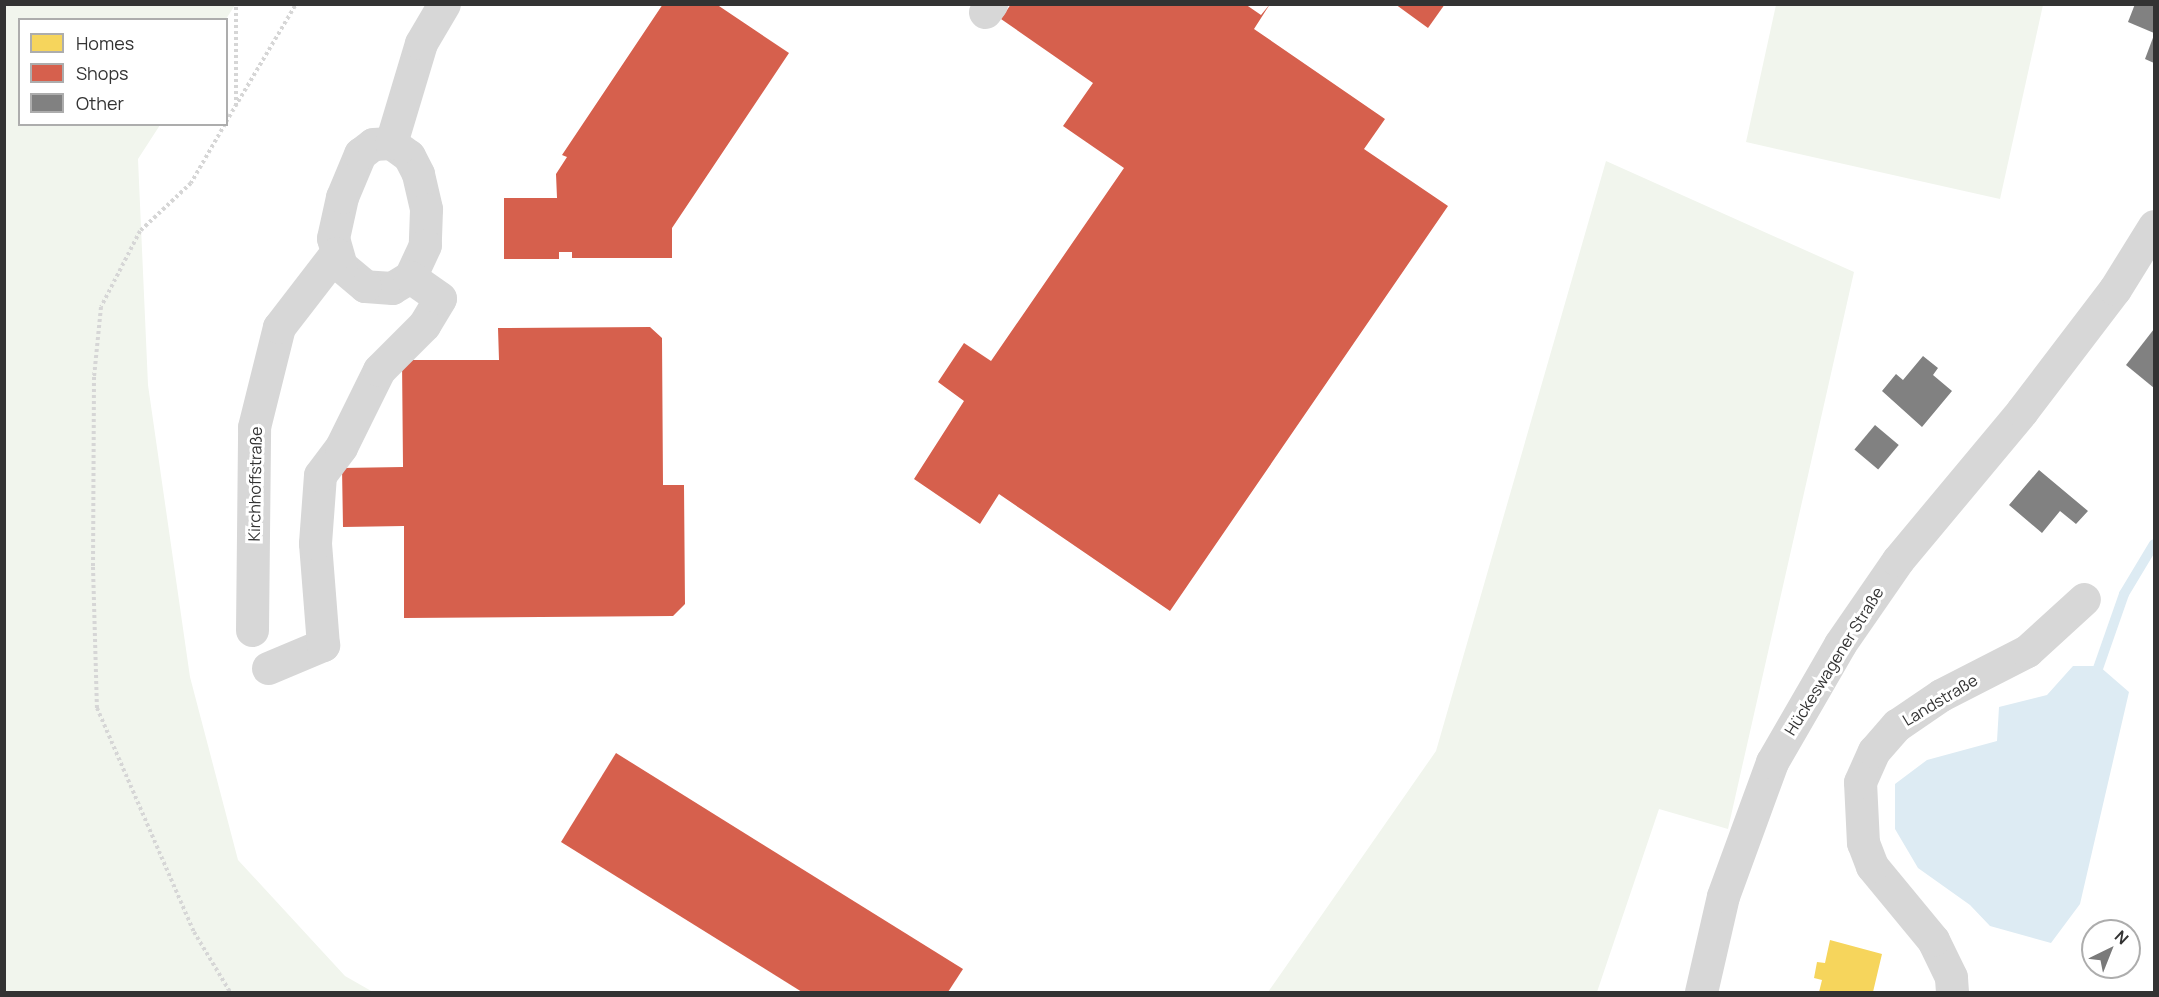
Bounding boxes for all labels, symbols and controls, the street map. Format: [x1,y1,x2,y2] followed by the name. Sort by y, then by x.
[18,18,228,126] legend
[76,31,134,55] text: Homes
[76,61,128,85] text: Shops
[76,91,124,115] text: Other
[244,426,266,542] street label: Kirchhoffstraße
[1781,583,1887,739] street label: Hückeswagener Straße
[1899,670,1981,730] street label: Landstraße
[2081,919,2141,979] north arrow
[2110,925,2134,949] text: N

